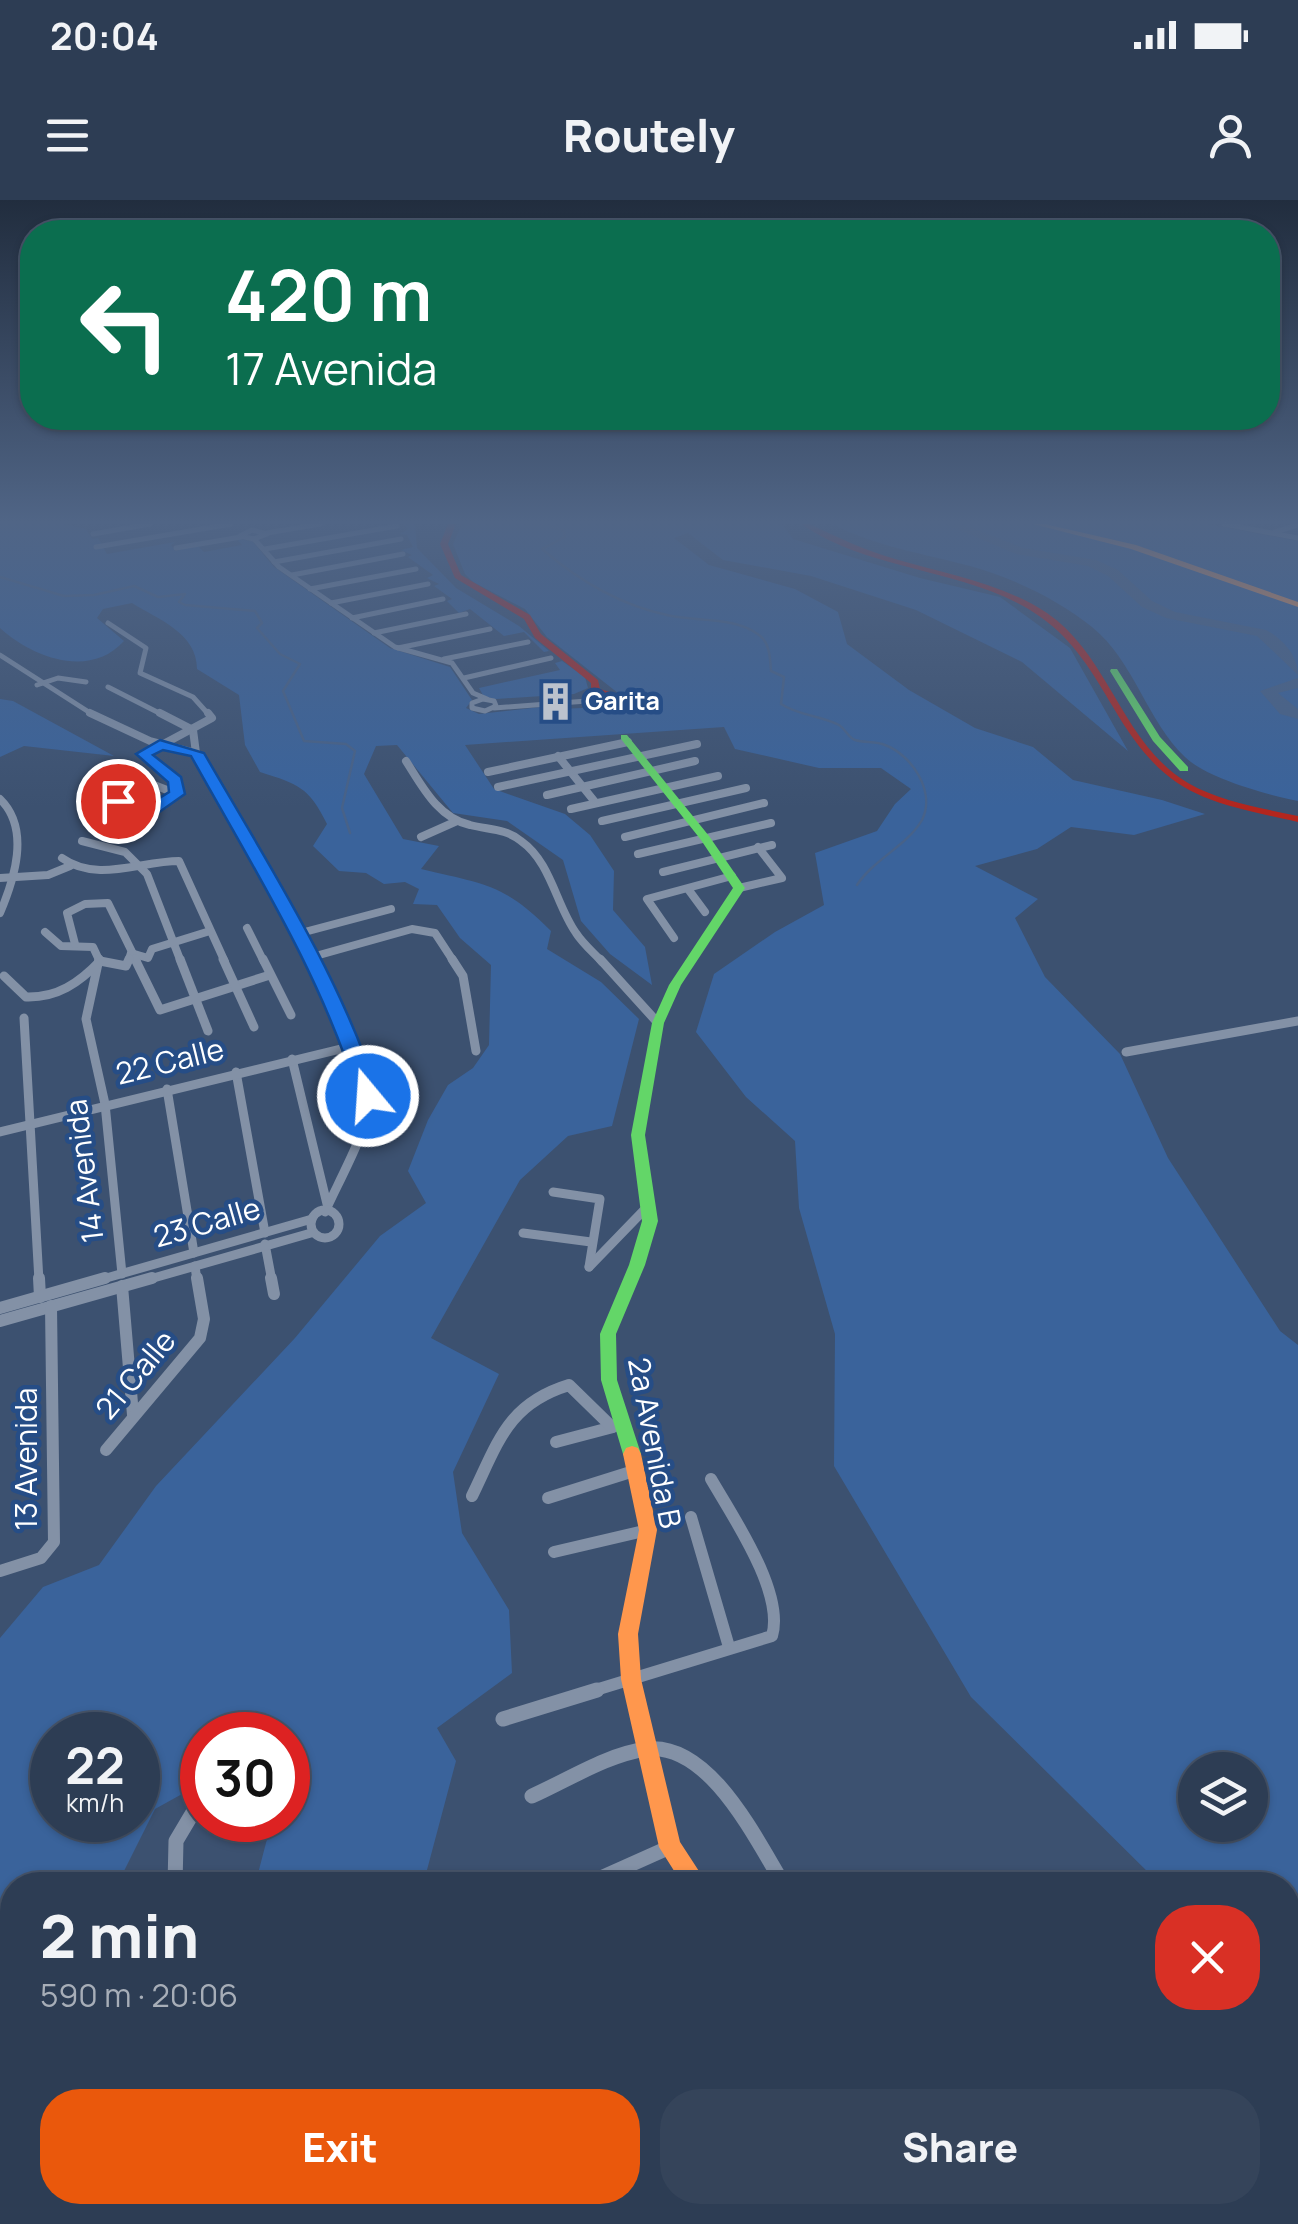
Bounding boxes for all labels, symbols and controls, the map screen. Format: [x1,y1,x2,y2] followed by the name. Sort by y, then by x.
[50,9,159,61] text: 20:04
[563,104,735,166] text: Routely
[40,108,95,163] icon: menu
[1203,108,1258,163] icon: person
[225,246,432,342] text: 420 m
[60,260,190,390] icon: left
[225,337,437,399] text: 17 Avenida
[534,680,576,722] building icon: Garita
[585,683,660,718] place label: Garita
[76,759,161,844] pin
[91,774,146,829] icon: arrive
[111,1027,228,1094] street label: 22 Calle
[316,1044,420,1148] position arrow
[54,1097,113,1245] street label: 14 Avenida
[148,1187,265,1256] street label: 23 Calle
[86,1321,184,1427] street label: 21 Calle
[619,1354,692,1532] street label: 2a Avenida B
[5,1387,46,1531] street label: 13 Avenida
[180,1712,310,1842] speed limit sign: 30
[65,1731,125,1799] text: 22
[1178,1752,1268,1842] map controls
[1178,1752,1268,1842] button: layers
[66,1785,124,1820] text: km/h
[40,1894,199,1976] text: 2 min
[1155,1905,1260,2010] button: close
[40,1973,238,2017] text: 590 m · 20:06
[40,2089,640,2204] button: Exit
[660,2089,1260,2204] button: Share

